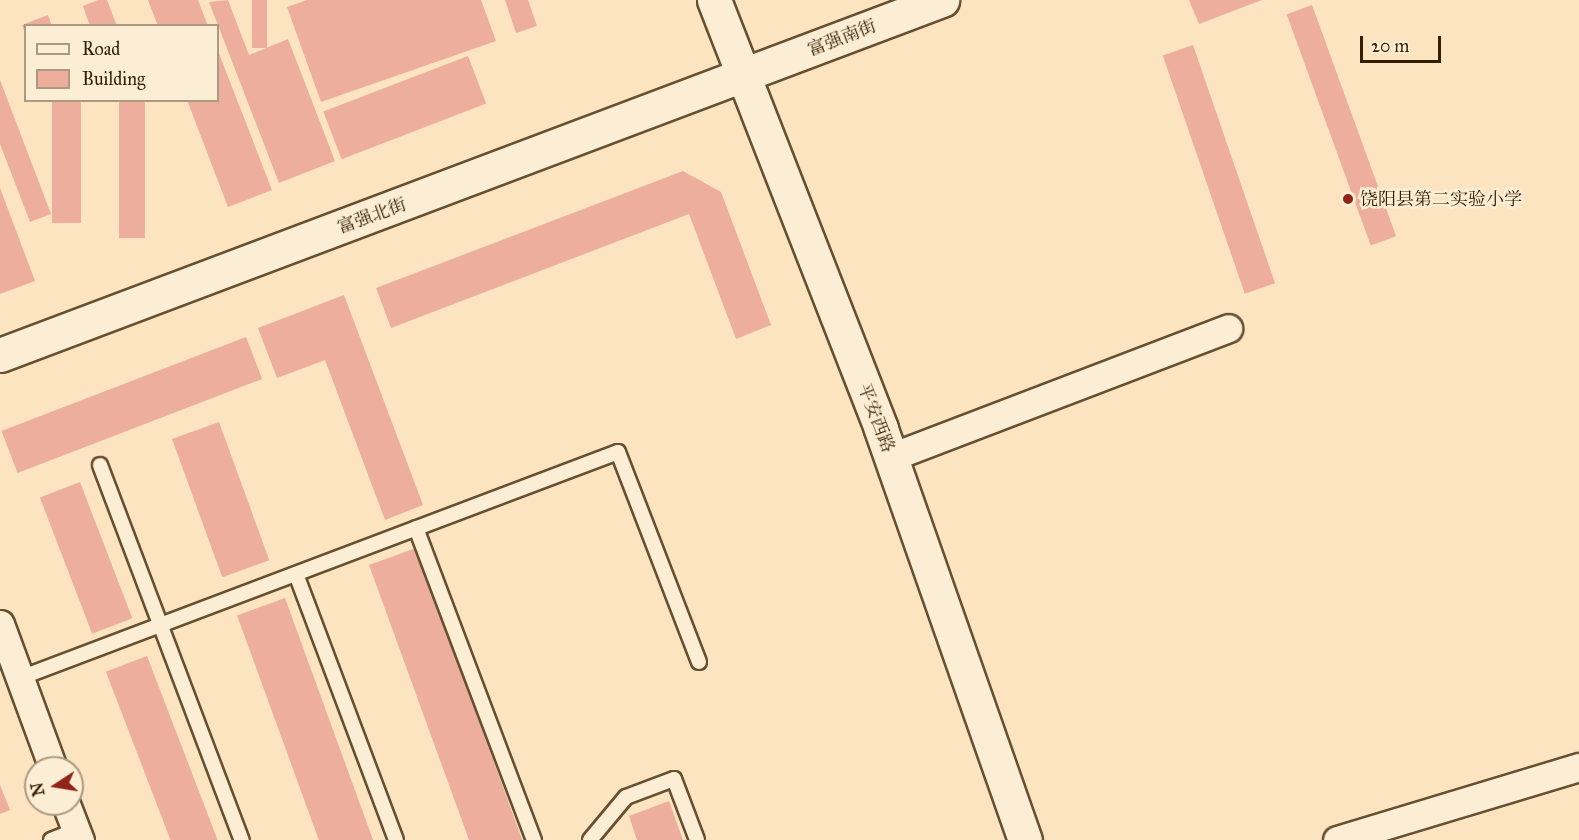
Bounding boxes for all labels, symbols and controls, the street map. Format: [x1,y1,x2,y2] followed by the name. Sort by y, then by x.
[805,15,879,61] street label: 富强南街
[24,24,219,102] legend
[1363,24,1444,62] scale bar
[1371,35,1409,57] text: 20 m
[82,38,120,60] text: Road
[82,68,145,90] text: Building
[1360,188,1522,210] place label: 饶阳县第二实验小学
[1341,192,1355,206] marker: 饶阳县第二实验小学
[334,194,410,238] street label: 富强北街
[853,381,899,455] street label: 平安西路
[24,756,84,816] north arrow
[27,781,49,798] text: N

